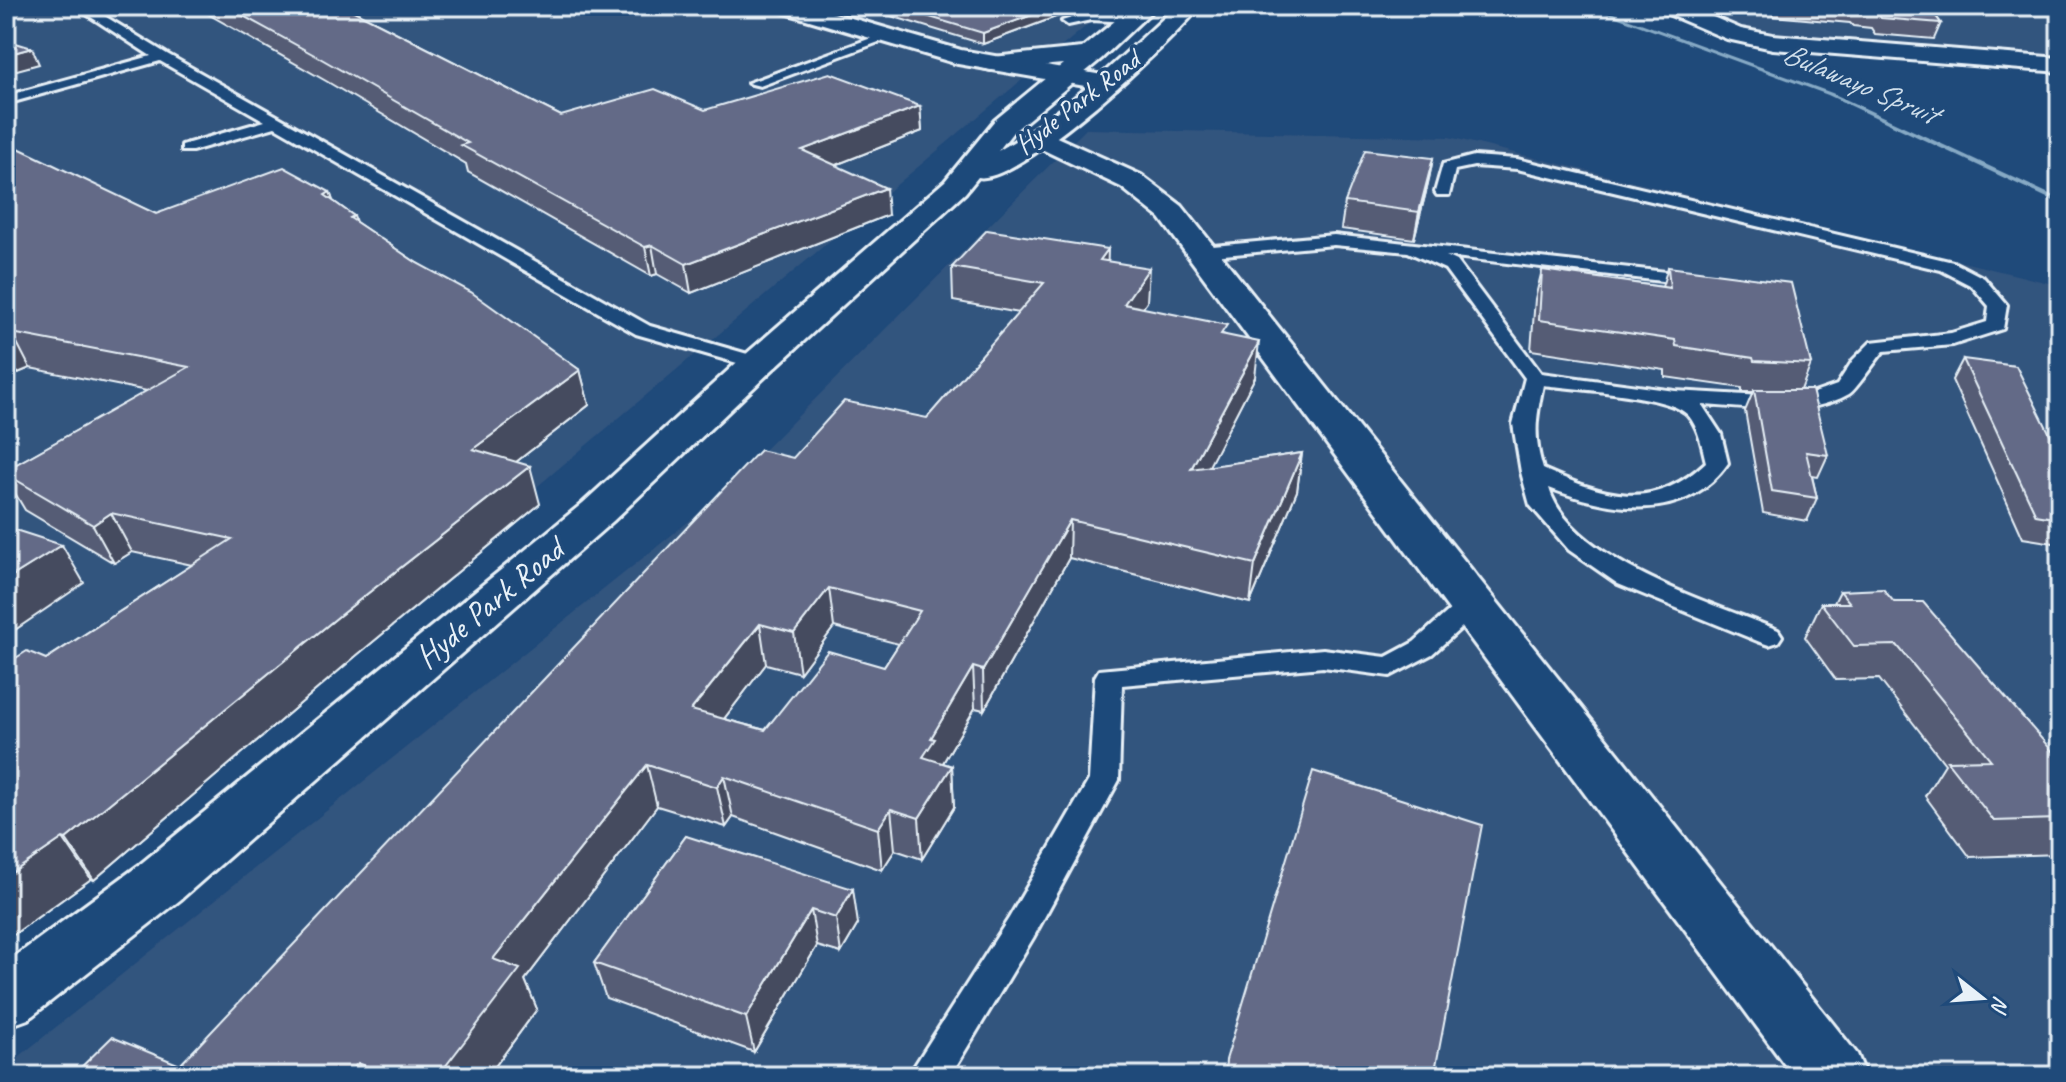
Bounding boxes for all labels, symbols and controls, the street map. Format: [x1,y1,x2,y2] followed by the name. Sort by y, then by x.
[1777,34,1949,135] water label: Bulawayo Spruit
[1007,40,1150,162] street label: Hyde Park Road
[406,525,576,678] street label: Hyde Park Road
[1942,958,2022,1038] north arrow
[1984,993,2016,1017] text: N

